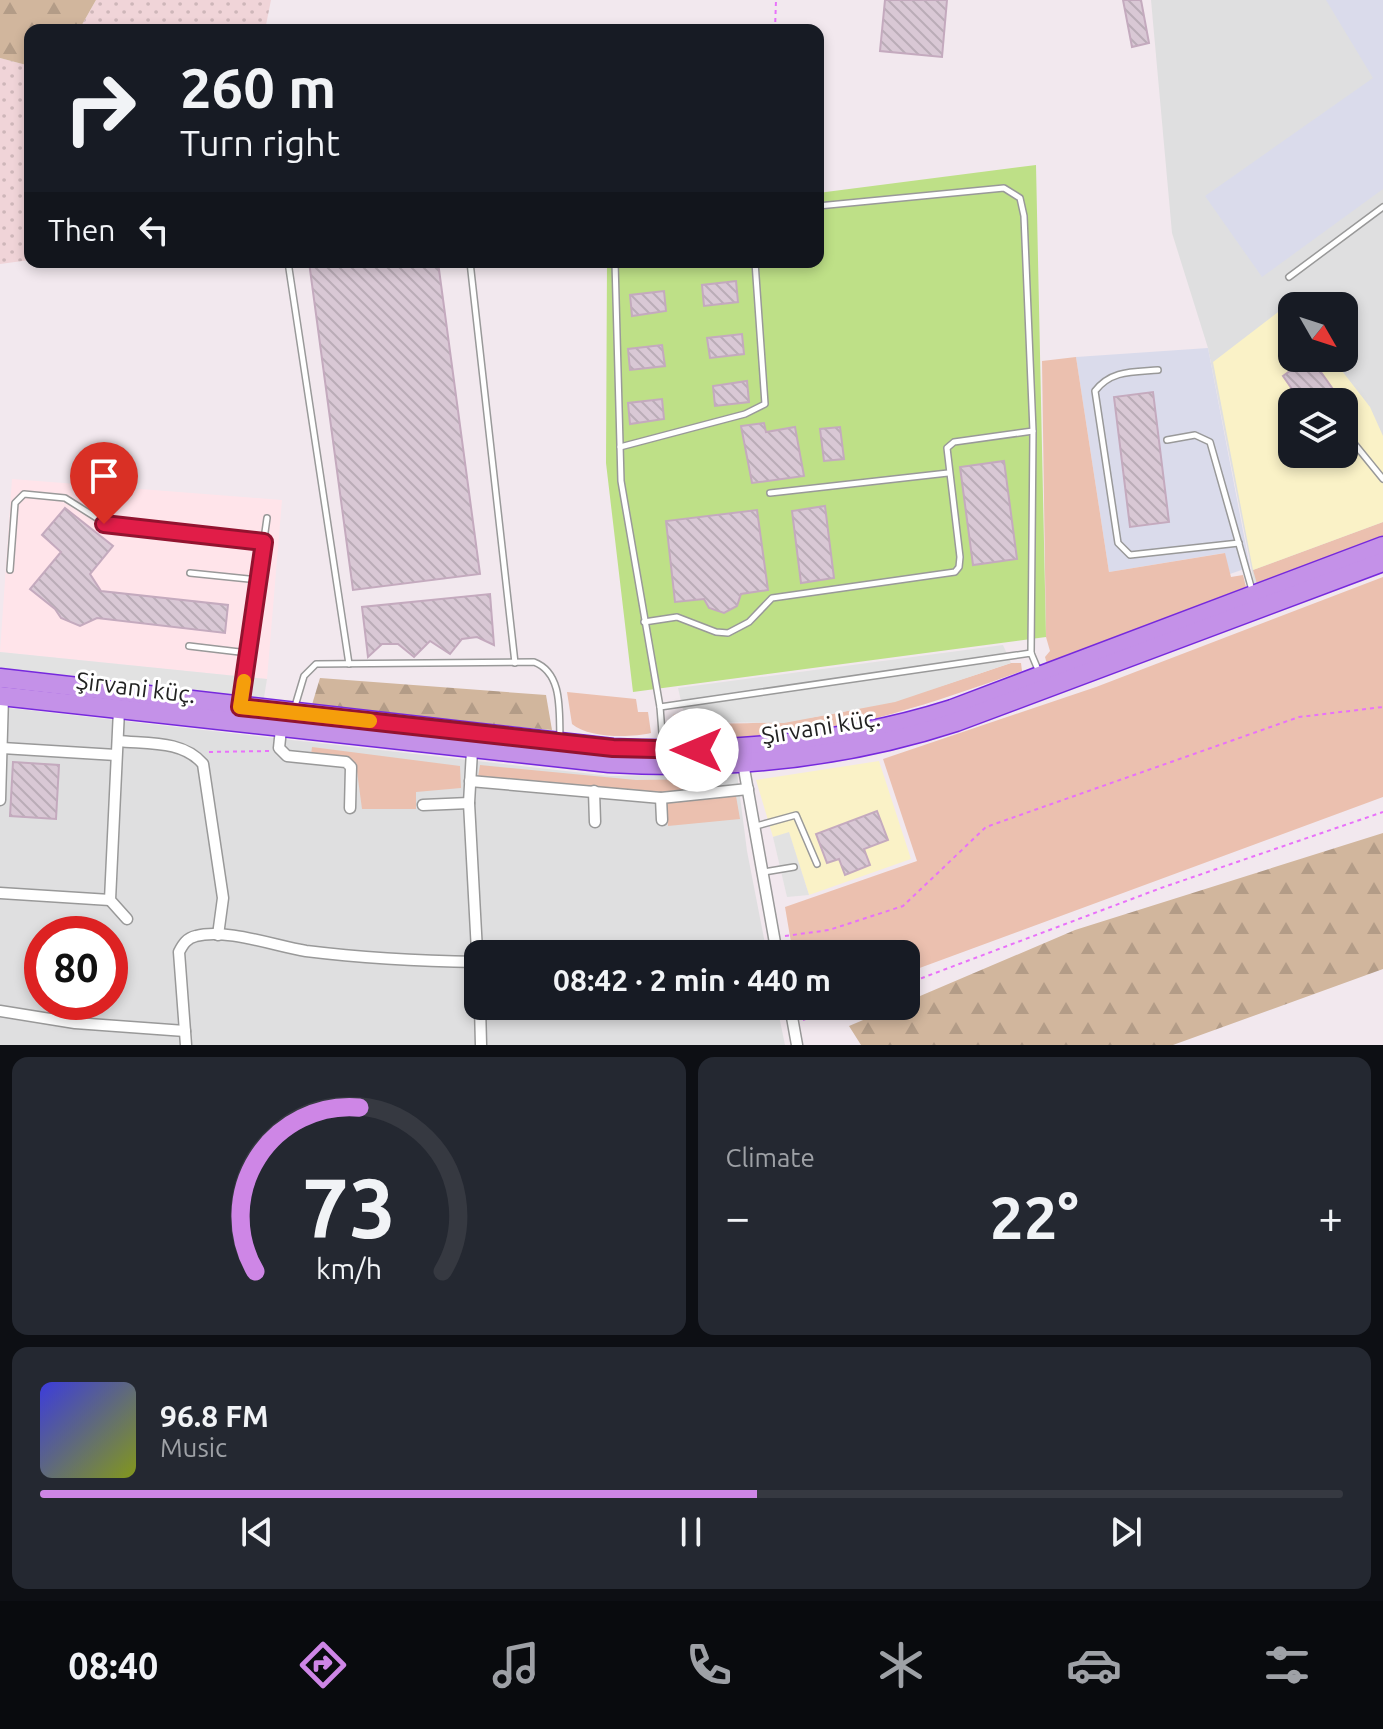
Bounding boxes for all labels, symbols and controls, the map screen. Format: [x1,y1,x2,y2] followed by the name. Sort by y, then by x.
[48,56,152,160] icon: right
[180,56,336,119] text: 260 m
[180,122,340,163] text: Turn right
[132,208,176,252] icon: left
[48,213,116,247] text: Then
[1278,292,1358,372] north arrow
[1278,292,1358,468] map controls
[1278,388,1358,468] button: layers
[70,442,138,524] pin
[82,454,126,498] icon: arrive
[75,667,197,708] street label: Şirvani küç.
[759,704,882,749] street label: Şirvani küç.
[655,708,739,792] position arrow
[24,916,128,1020] speed limit sign: 80
[553,963,831,997] text: 08:42 · 2 min · 440 m
[726,1143,815,1172] text: Climate
[302,1160,396,1254] text: 73
[990,1183,1079,1250] text: 22°
[726,1192,750,1241] text: −
[1318,1192,1343,1241] text: +
[316,1252,382,1284] text: km/h
[160,1399,269,1433] text: 96.8 FM
[160,1433,227,1462] text: Music
[235,1510,279,1554] icon: previous
[669,1510,713,1554] icon: pause
[1104,1510,1148,1554] icon: next
[295,1637,351,1693] icon: directions
[488,1637,544,1693] icon: music
[681,1637,737,1693] icon: phone
[873,1637,929,1693] icon: climate
[1066,1637,1122,1693] icon: car
[1259,1637,1315,1693] icon: filters
[68,1645,158,1686] text: 08:40

